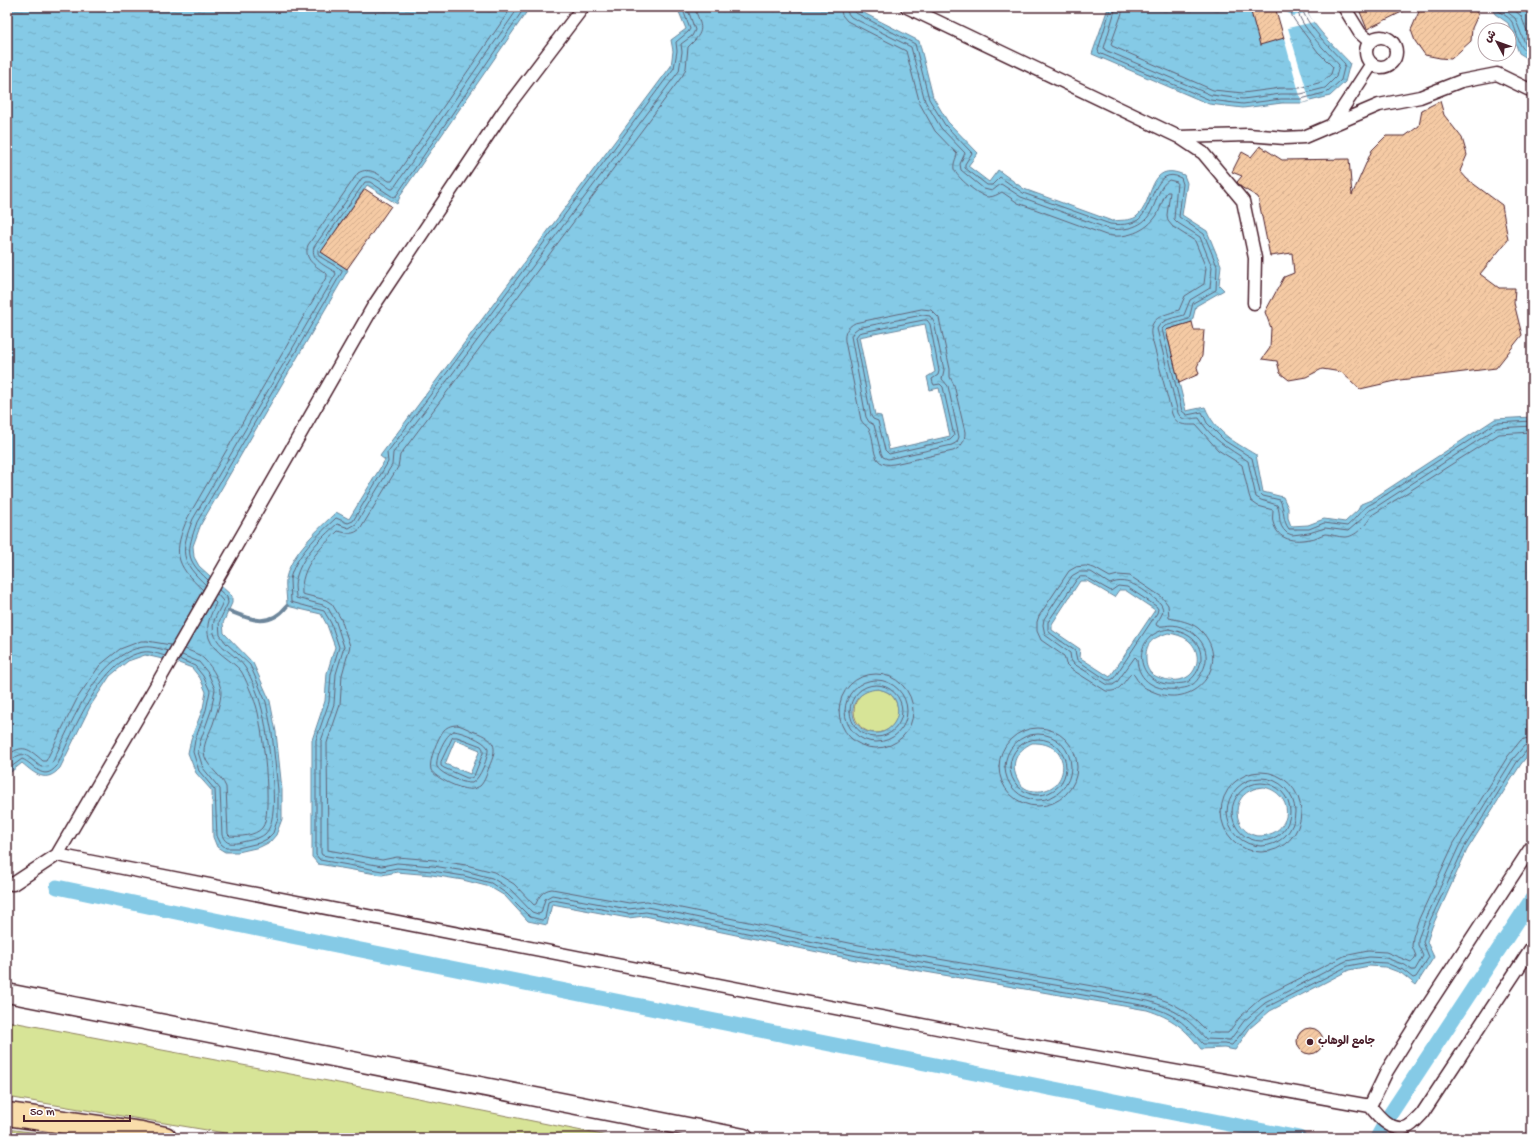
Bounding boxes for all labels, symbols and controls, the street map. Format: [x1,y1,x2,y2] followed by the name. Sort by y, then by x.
[1477,22,1517,62] north arrow
[1482,28,1499,45] text: ش
[1318,1035,1375,1048] place label: جامع الوهاب
[1305,1037,1315,1047] marker: جامع الوهاب
[24,1097,130,1123] scale bar
[30,1106,55,1120] text: 50 m

